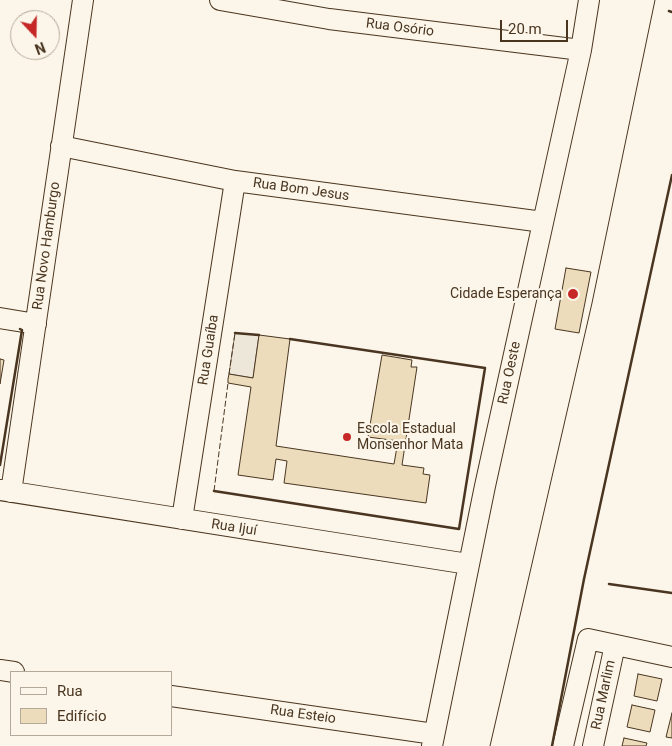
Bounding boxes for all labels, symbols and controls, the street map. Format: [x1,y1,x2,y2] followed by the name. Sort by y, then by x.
[10,10,60,60] north arrow
[502,10,570,42] scale bar
[365,15,435,41] street label: Rua Osório
[508,20,542,38] text: 20 m
[33,39,48,57] text: N
[252,175,350,205] street label: Rua Bom Jesus
[30,181,64,311] street label: Rua Novo Hamburgo
[450,286,562,302] place label: Cidade Esperança
[566,287,580,301] marker: Cidade Esperança
[195,314,223,386] street label: Rua Guaíba
[495,340,525,406] street label: Rua Oeste
[357,421,463,454] place label: Escola Estadual Monsenhor Mata
[341,431,353,443] marker: Escola Estadual Monsenhor Mata
[210,516,258,540] street label: Rua Ijuí
[588,658,620,732] street label: Rua Marlim
[10,671,172,736] legend
[57,682,83,700] text: Rua
[269,702,337,728] street label: Rua Esteio
[57,707,106,725] text: Edifício

